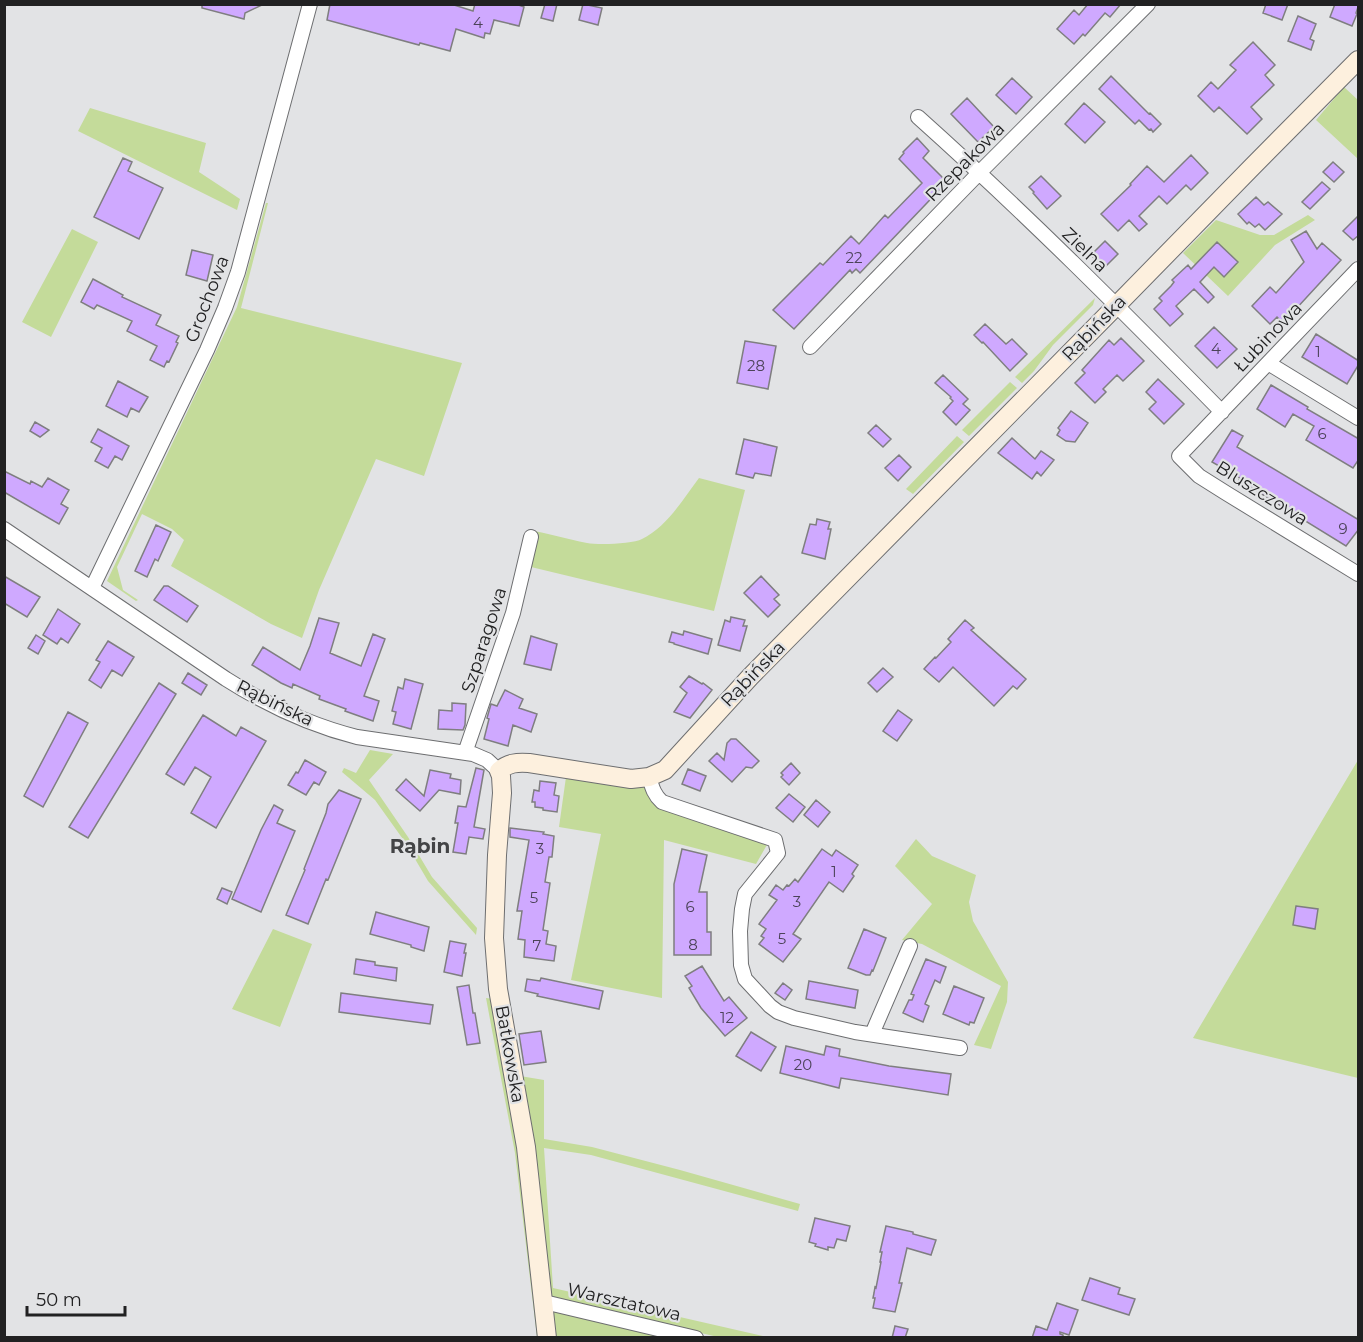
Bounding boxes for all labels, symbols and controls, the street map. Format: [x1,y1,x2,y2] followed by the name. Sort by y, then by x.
[473,13,483,32] house number: 4
[921,118,1009,206] street label: Rzepakowa
[1058,223,1112,277] street label: Zielna
[845,248,863,267] house number: 22
[180,252,234,346] street label: Grochowa
[1057,291,1131,365] street label: Rąbińska
[1229,297,1307,377] street label: Łubinowa
[1211,339,1221,358] house number: 4
[1315,342,1321,361] house number: 1
[747,356,765,375] house number: 28
[1317,424,1327,443] house number: 6
[1212,456,1312,530] street label: Bluszczowa
[1338,519,1348,538] house number: 9
[457,584,511,696] street label: Szparagowa
[716,637,790,711] street label: Rąbińska
[233,675,317,731] street label: Rąbińska
[390,834,450,858] district label: Rąbin
[536,839,544,858] house number: 3
[831,862,837,881] house number: 1
[530,888,538,907] house number: 5
[793,892,801,911] house number: 3
[685,897,695,916] house number: 6
[778,929,786,948] house number: 5
[688,935,698,954] house number: 8
[533,936,542,955] house number: 7
[491,1004,529,1104] street label: Batkowska
[720,1008,734,1027] house number: 12
[794,1055,812,1074] house number: 20
[565,1278,683,1326] street label: Warsztatowa
[27,1279,124,1317] scale bar
[36,1289,82,1311] text: 50 m

